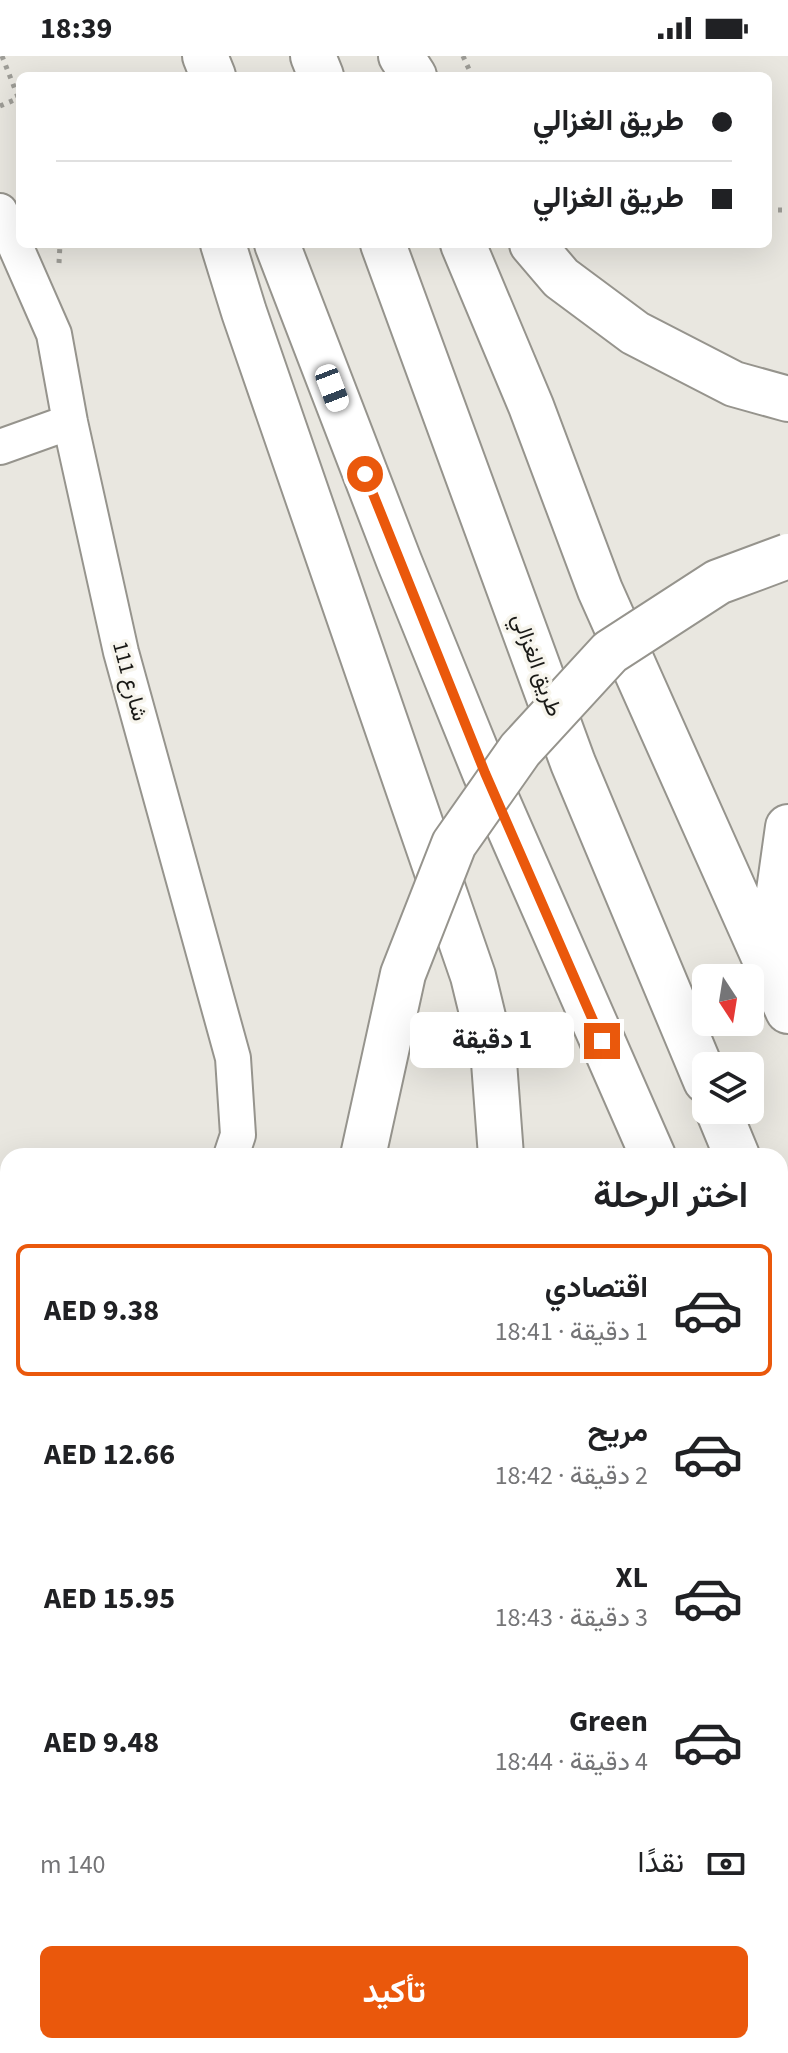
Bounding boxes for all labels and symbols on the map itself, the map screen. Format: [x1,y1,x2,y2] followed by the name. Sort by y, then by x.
[312,361,352,415] car
[347,456,383,492] route start
[502,609,570,722] street label: طريق الغزالي
[104,638,156,724] street label: شارع 111
[692,964,764,1036] north arrow
[410,1013,574,1069] callout: 1 دقيقة
[584,1023,620,1059] route end

